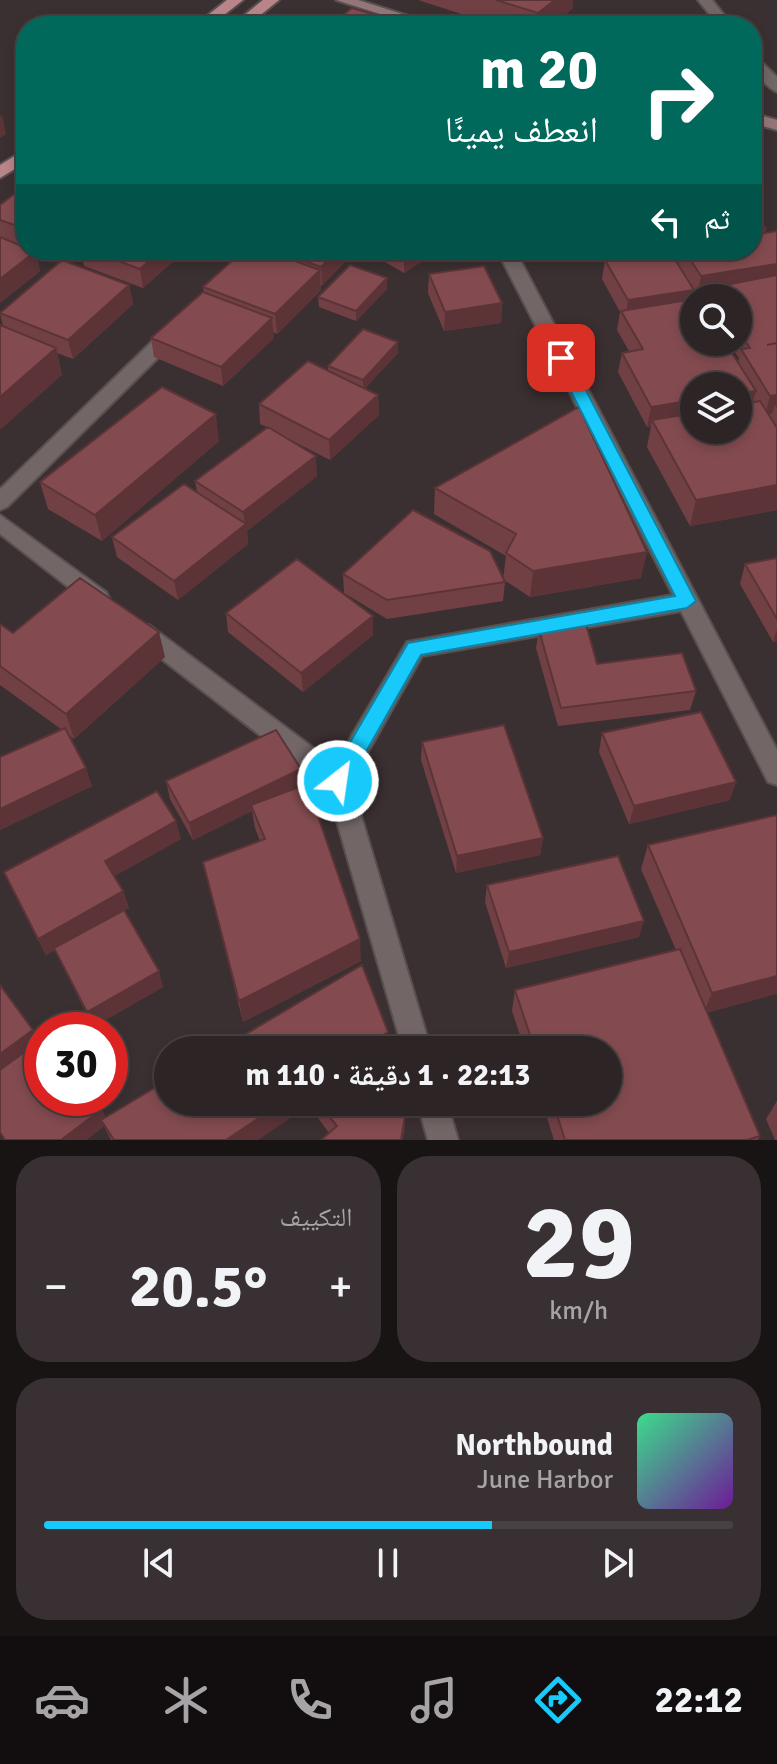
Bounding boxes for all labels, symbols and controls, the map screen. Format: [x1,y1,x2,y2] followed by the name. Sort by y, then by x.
[480,35,598,104] text: 20 m
[626,48,730,152] icon: right
[445,108,598,153] text: انعطف يمينًا
[644,200,688,244] icon: left
[704,201,730,238] text: ثم
[680,284,752,444] map controls
[680,284,752,356] button: search
[527,324,595,392] pin
[539,336,583,380] icon: arrive
[680,372,752,444] button: layers
[296,739,380,823] position arrow
[24,1012,128,1116] speed limit sign: 30
[245,1057,531,1094] text: 22:13 · 1 دقيقة · 110 m
[523,1179,635,1307] text: 29
[280,1202,353,1234] text: التكييف
[129,1250,267,1324] text: 20.5°
[44,1260,68,1314] text: −
[329,1260,352,1314] text: +
[549,1295,608,1327] text: km/h
[455,1427,613,1464] text: Northbound
[477,1464,613,1496] text: June Harbor
[137,1541,181,1585] icon: previous
[366,1541,410,1585] icon: pause
[596,1541,640,1585] icon: next
[34,1672,90,1728] icon: car
[158,1672,214,1728] icon: climate
[282,1672,338,1728] icon: phone
[406,1672,462,1728] icon: music
[530,1672,586,1728] icon: directions
[655,1678,743,1723] text: 22:12

